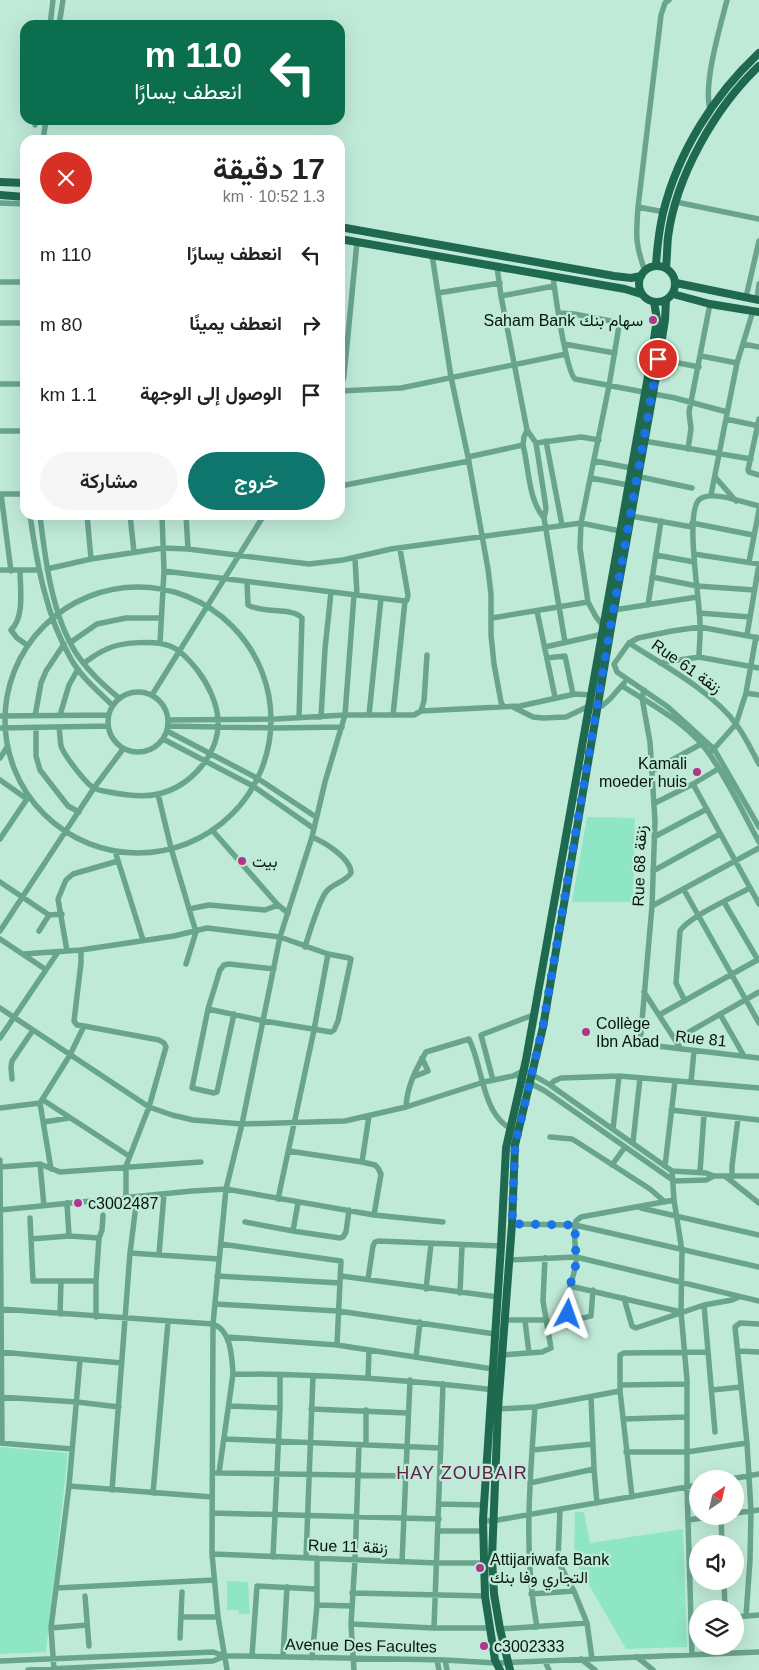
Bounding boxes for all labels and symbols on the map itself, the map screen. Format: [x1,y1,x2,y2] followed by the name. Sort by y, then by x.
[484,312,643,331] place label: Saham Bank سهام بنك
[647,314,659,326] marker: Saham Bank سهام بنك
[637,338,679,380] pin
[647,636,725,698] street label: Rue 61 زنقة
[599,755,687,790] place label: Kamali moeder huis
[691,766,703,778] marker: Kamali moeder huis
[630,825,651,907] street label: Rue 68 زنقة
[252,853,277,871] place label: بيت
[236,855,248,867] marker: بيت
[596,1015,659,1050] place label: Collège Ibn Abad
[580,1026,592,1038] marker: Collège Ibn Abad
[674,1027,728,1050] street label: Rue 81
[88,1195,158,1212] place label: c3002487
[72,1197,84,1209] marker: c3002487
[541,1287,593,1339] position arrow
[396,1463,528,1483] district label: HAY ZOUBAIR
[689,1470,744,1525] north arrow
[308,1537,388,1558] street label: Rue 11 زنقة
[490,1551,610,1591] place label: Attijariwafa Bank التجاري وفا بنك
[474,1562,486,1574] marker: Attijariwafa Bank التجاري وفا بنك
[285,1636,437,1655] street label: Avenue Des Facultes
[494,1638,564,1655] place label: c3002333
[478,1640,490,1652] marker: c3002333

